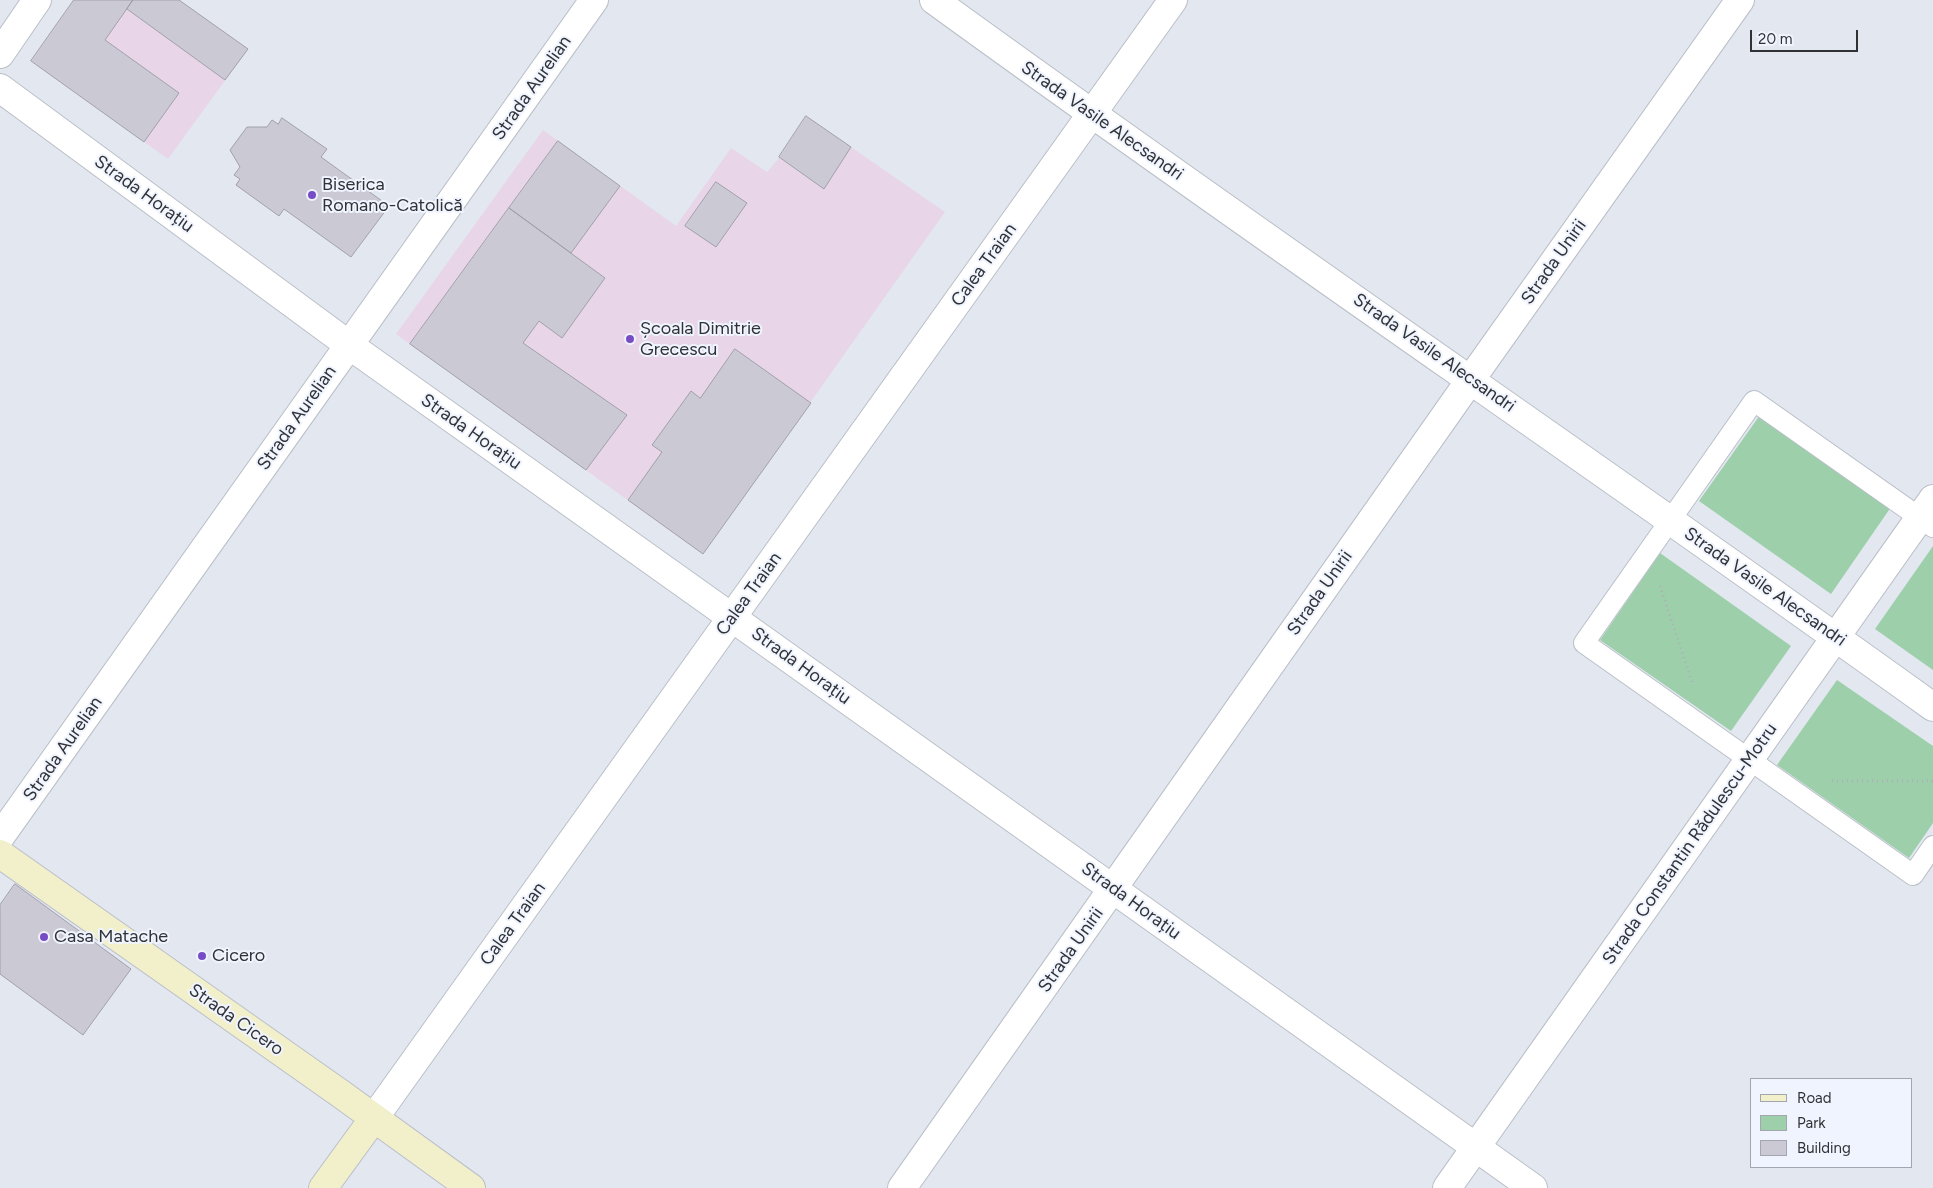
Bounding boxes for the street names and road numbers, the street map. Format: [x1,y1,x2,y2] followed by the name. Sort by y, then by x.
[488,32,576,144] street label: Strada Aurelian
[1017,57,1187,185] street label: Strada Vasile Alecsandri
[90,151,198,237] street label: Strada Horațiu
[1517,215,1591,309] street label: Strada Unirii
[947,219,1021,311] street label: Calea Traian
[1349,289,1519,417] street label: Strada Vasile Alecsandri
[253,362,341,474] street label: Strada Aurelian
[417,389,525,475] street label: Strada Horațiu
[1680,523,1850,651] street label: Strada Vasile Alecsandri
[1283,546,1357,640] street label: Strada Unirii
[712,548,786,640] street label: Calea Traian
[747,623,855,709] street label: Strada Horațiu
[19,693,107,805] street label: Strada Aurelian
[1598,719,1782,969] street label: Strada Constantin Rădulescu-Motru
[1077,858,1185,944] street label: Strada Horațiu
[476,878,550,970] street label: Calea Traian
[1034,903,1108,997] street label: Strada Unirii
[185,979,287,1061] street label: Strada Cicero

